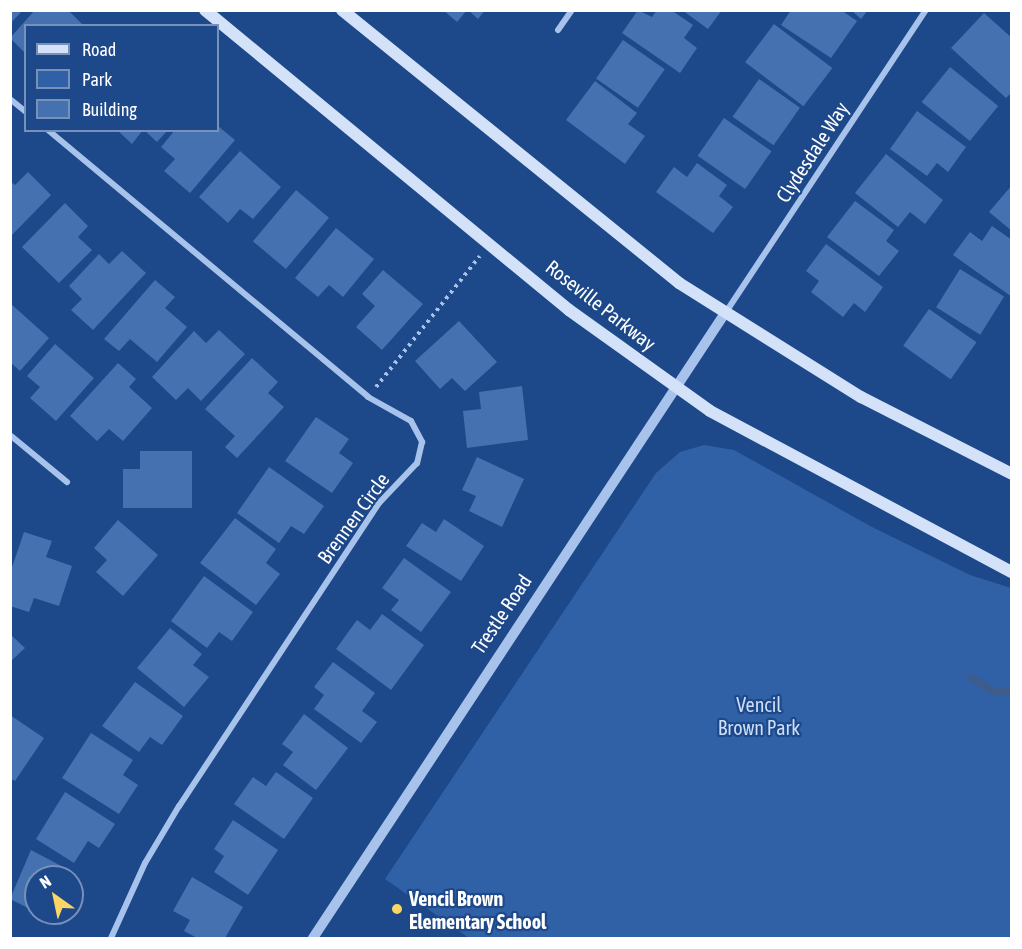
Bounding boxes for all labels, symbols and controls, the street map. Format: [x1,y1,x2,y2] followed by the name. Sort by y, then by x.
[24,24,219,132] legend
[82,39,116,60] text: Road
[82,69,112,90] text: Park
[771,97,853,207] street label: Clydesdale Way
[82,99,137,120] text: Building
[541,255,661,355] street label: Roseville Parkway
[312,468,394,568] street label: Brennen Circle
[466,570,536,658] street label: Trestle Road
[718,693,800,740] park label: Vencil Brown Park
[24,865,84,925] north arrow
[36,871,54,892] text: N
[409,886,546,933] place label: Vencil Brown Elementary School
[390,902,404,916] marker: Vencil Brown Elementary School

